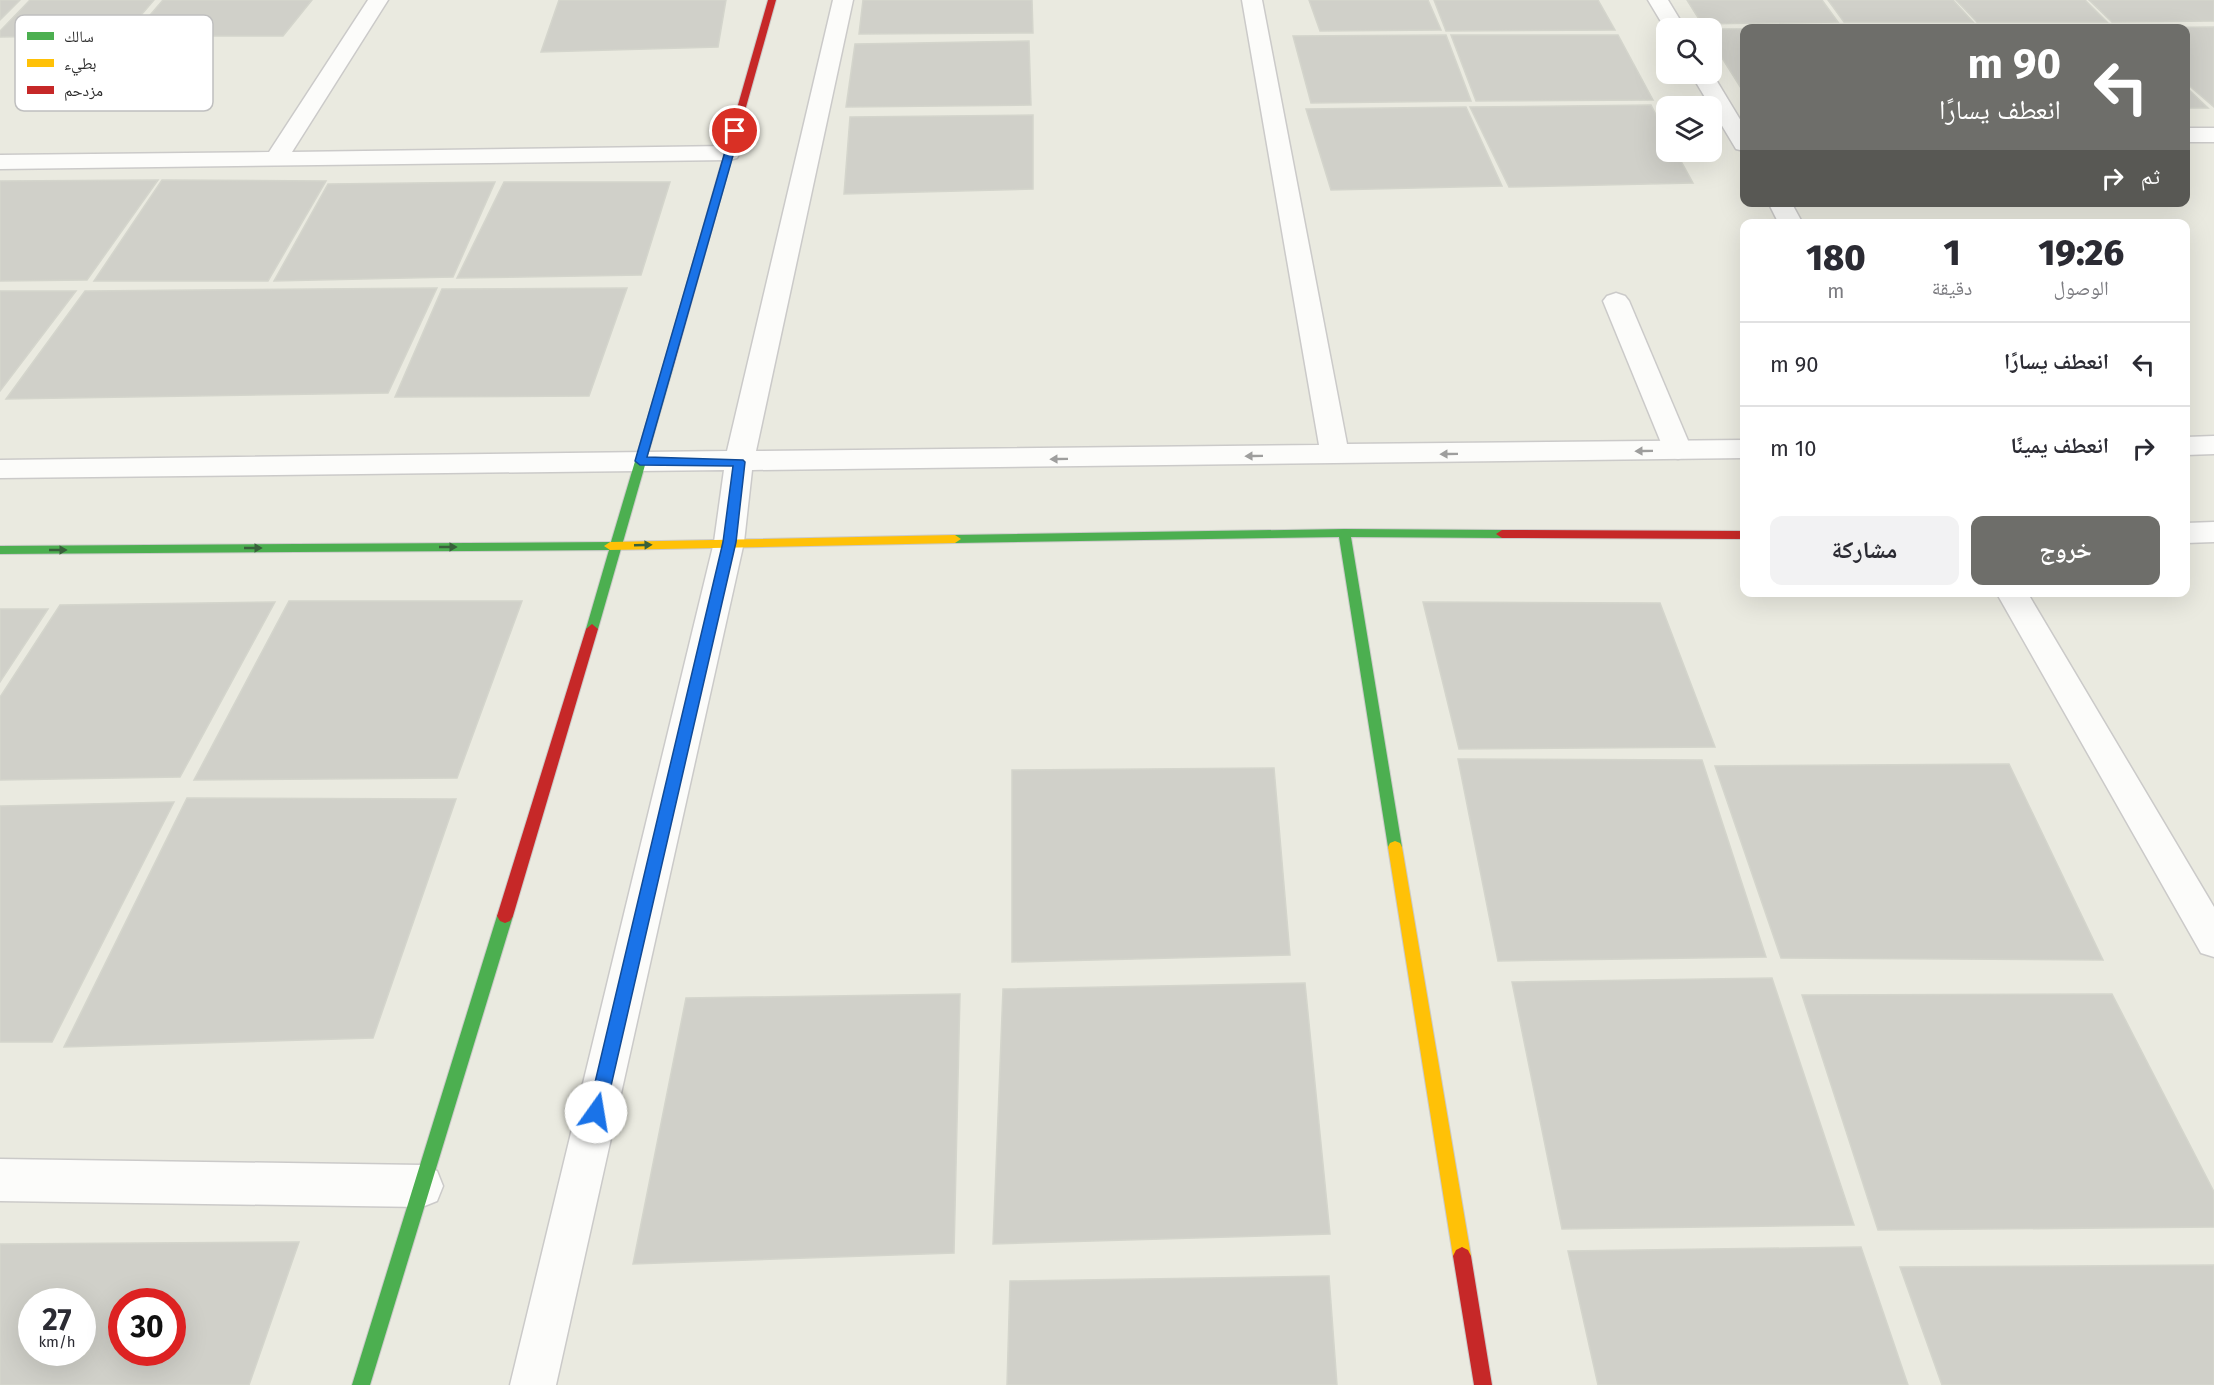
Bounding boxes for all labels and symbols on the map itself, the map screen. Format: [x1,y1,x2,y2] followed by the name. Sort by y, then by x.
[15,15,213,111] legend
[64,27,94,46] text: سالك
[64,54,96,76] text: بطيء
[64,81,103,101] text: مزدحم
[709,105,760,156] pin
[1635,446,1654,456] one-way arrow
[1440,449,1459,459] one-way arrow
[1245,451,1264,461] one-way arrow
[1050,454,1069,463] one-way arrow
[634,540,653,549] one-way arrow
[439,542,458,552] one-way arrow
[244,543,263,553] one-way arrow
[49,545,68,555] one-way arrow
[564,1080,628,1144] position arrow
[108,1288,186,1366] speed limit sign: 30

